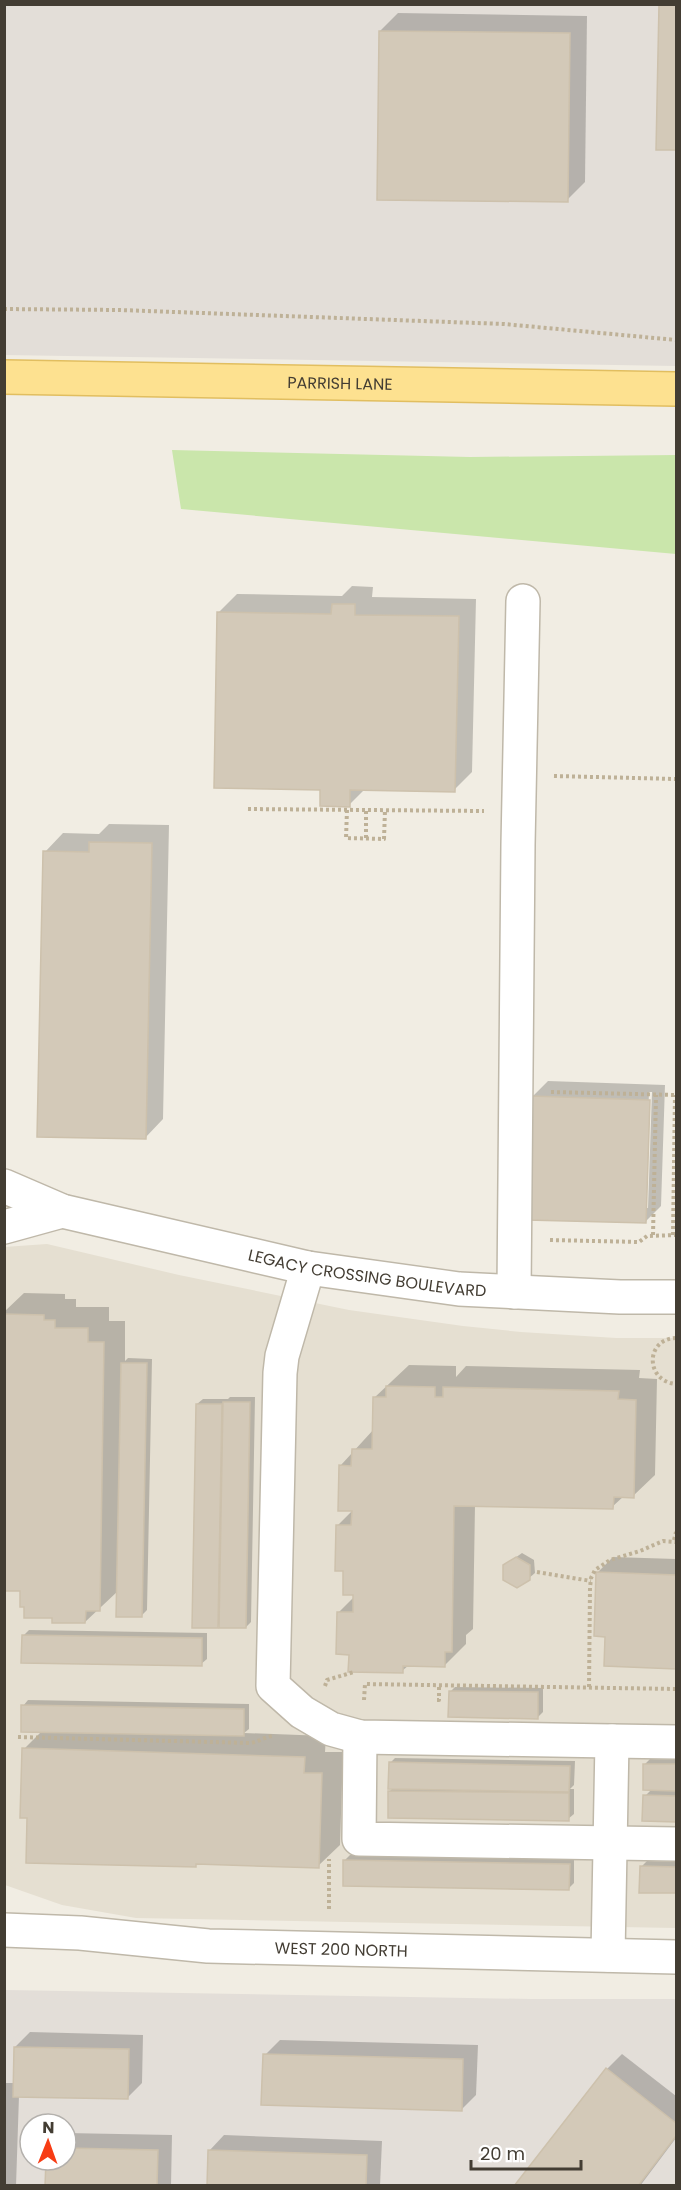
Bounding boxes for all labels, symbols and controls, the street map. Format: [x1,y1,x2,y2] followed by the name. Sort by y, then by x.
[287,371,393,396] street label: PARRISH LANE
[246,1243,487,1302] street label: LEGACY CROSSING BOULEVARD
[274,1937,408,1963] street label: WEST 200 NORTH
[18,2112,78,2172] north arrow
[42,2116,54,2139] text: N
[471,2133,580,2171] scale bar
[480,2141,525,2166] text: 20 m

